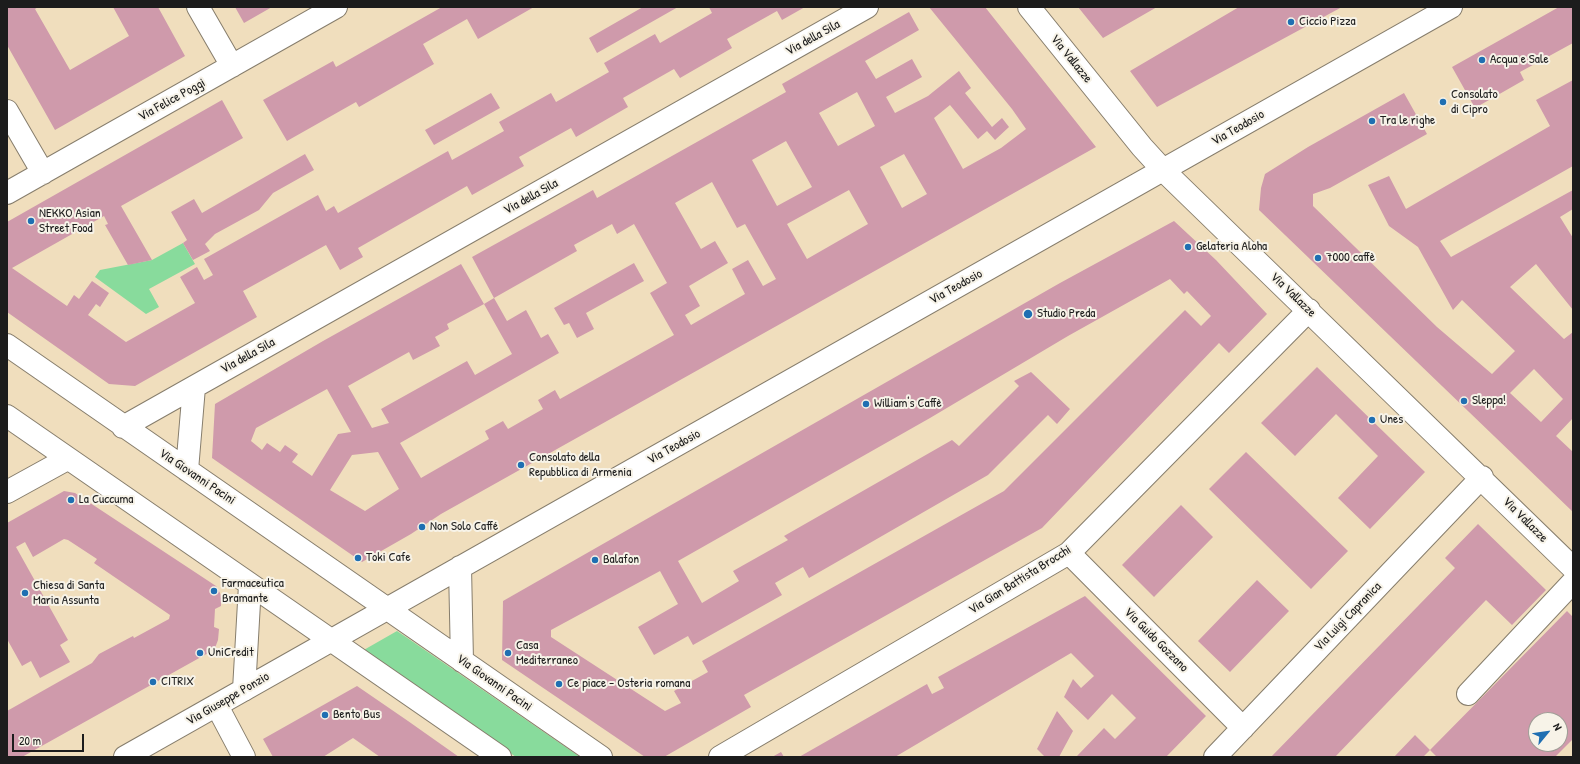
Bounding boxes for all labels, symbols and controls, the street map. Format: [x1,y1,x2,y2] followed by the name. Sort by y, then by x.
[1299,14,1356,30] place label: Ciccio Pizza
[783,17,843,59] street label: Via della Sila
[1286,17,1296,27] marker: Ciccio Pizza
[1047,32,1095,86] street label: Via Vallazze
[1490,52,1549,68] place label: Acqua e Sale
[1477,55,1487,65] marker: Acqua e Sale
[136,75,208,125] street label: Via Felice Poggi
[1451,87,1498,118] place label: Consolato di Cipro
[1438,97,1448,107] marker: Consolato di Cipro
[1209,107,1267,149] street label: Via Teodosio
[1380,113,1435,129] place label: Tra le righe
[1367,116,1377,126] marker: Tra le righe
[501,176,561,218] street label: Via della Sila
[39,206,101,237] place label: NEKKO Asian Street Food
[26,216,36,226] marker: NEKKO Asian Street Food
[1196,239,1267,255] place label: Gelateria Aloha
[1183,242,1193,252] marker: Gelateria Aloha
[1326,250,1375,266] place label: 7000 caffè
[1313,253,1323,263] marker: 7000 caffè
[927,266,985,308] street label: Via Teodosio
[1267,269,1319,321] street label: Via Vallazze
[1037,306,1095,322] place label: Studio Preda
[1022,308,1034,320] marker: Studio Preda
[218,335,278,377] street label: Via della Sila
[1472,393,1506,409] place label: Sleppa!
[874,396,942,412] place label: William's Caffè
[1459,396,1469,406] marker: Sleppa!
[861,399,871,409] marker: William's Caffè
[1380,412,1403,428] place label: Unes
[1367,415,1377,425] marker: Unes
[645,426,703,468] street label: Via Teodosio
[156,446,238,508] street label: Via Giovanni Pacini
[529,450,631,481] place label: Consolato della Repubblica di Armenia
[516,460,526,470] marker: Consolato della Repubblica di Armenia
[79,492,133,508] place label: La Cuccuma
[1499,494,1551,546] street label: Via Vallazze
[66,495,76,505] marker: La Cuccuma
[430,519,498,535] place label: Non Solo Caffé
[417,522,427,532] marker: Non Solo Caffé
[966,542,1074,618] street label: Via Gian Battista Brocchi
[366,550,411,566] place label: Toki Cafe
[603,552,639,568] place label: Balafon
[353,553,363,563] marker: Toki Cafe
[590,555,600,565] marker: Balafon
[222,576,284,607] place label: Farmaceutica Bramante
[33,578,104,609] place label: Chiesa di Santa Maria Assunta
[1311,579,1385,655] street label: Via Luigi Capranica
[209,586,219,596] marker: Farmaceutica Bramante
[20,588,30,598] marker: Chiesa di Santa Maria Assunta
[1121,605,1191,675] street label: Via Guido Gozzano
[516,638,578,669] place label: Casa Mediterraneo
[208,645,254,661] place label: UniCredit
[195,648,205,658] marker: UniCredit
[503,648,513,658] marker: Casa Mediterraneo
[453,651,535,715] street label: Via Giovanni Pacini
[184,669,272,729] street label: Via Giuseppe Ponzio
[161,674,194,690] place label: CITRIX
[567,676,690,692] place label: Ce piace - Osteria romana
[148,677,158,687] marker: CITRIX
[554,679,564,689] marker: Ce piace - Osteria romana
[333,707,380,723] place label: Bento Bus
[320,710,330,720] marker: Bento Bus
[1528,712,1568,752] north arrow
[1550,721,1565,733] text: N
[14,726,86,752] scale bar
[19,732,41,749] text: 20 m

